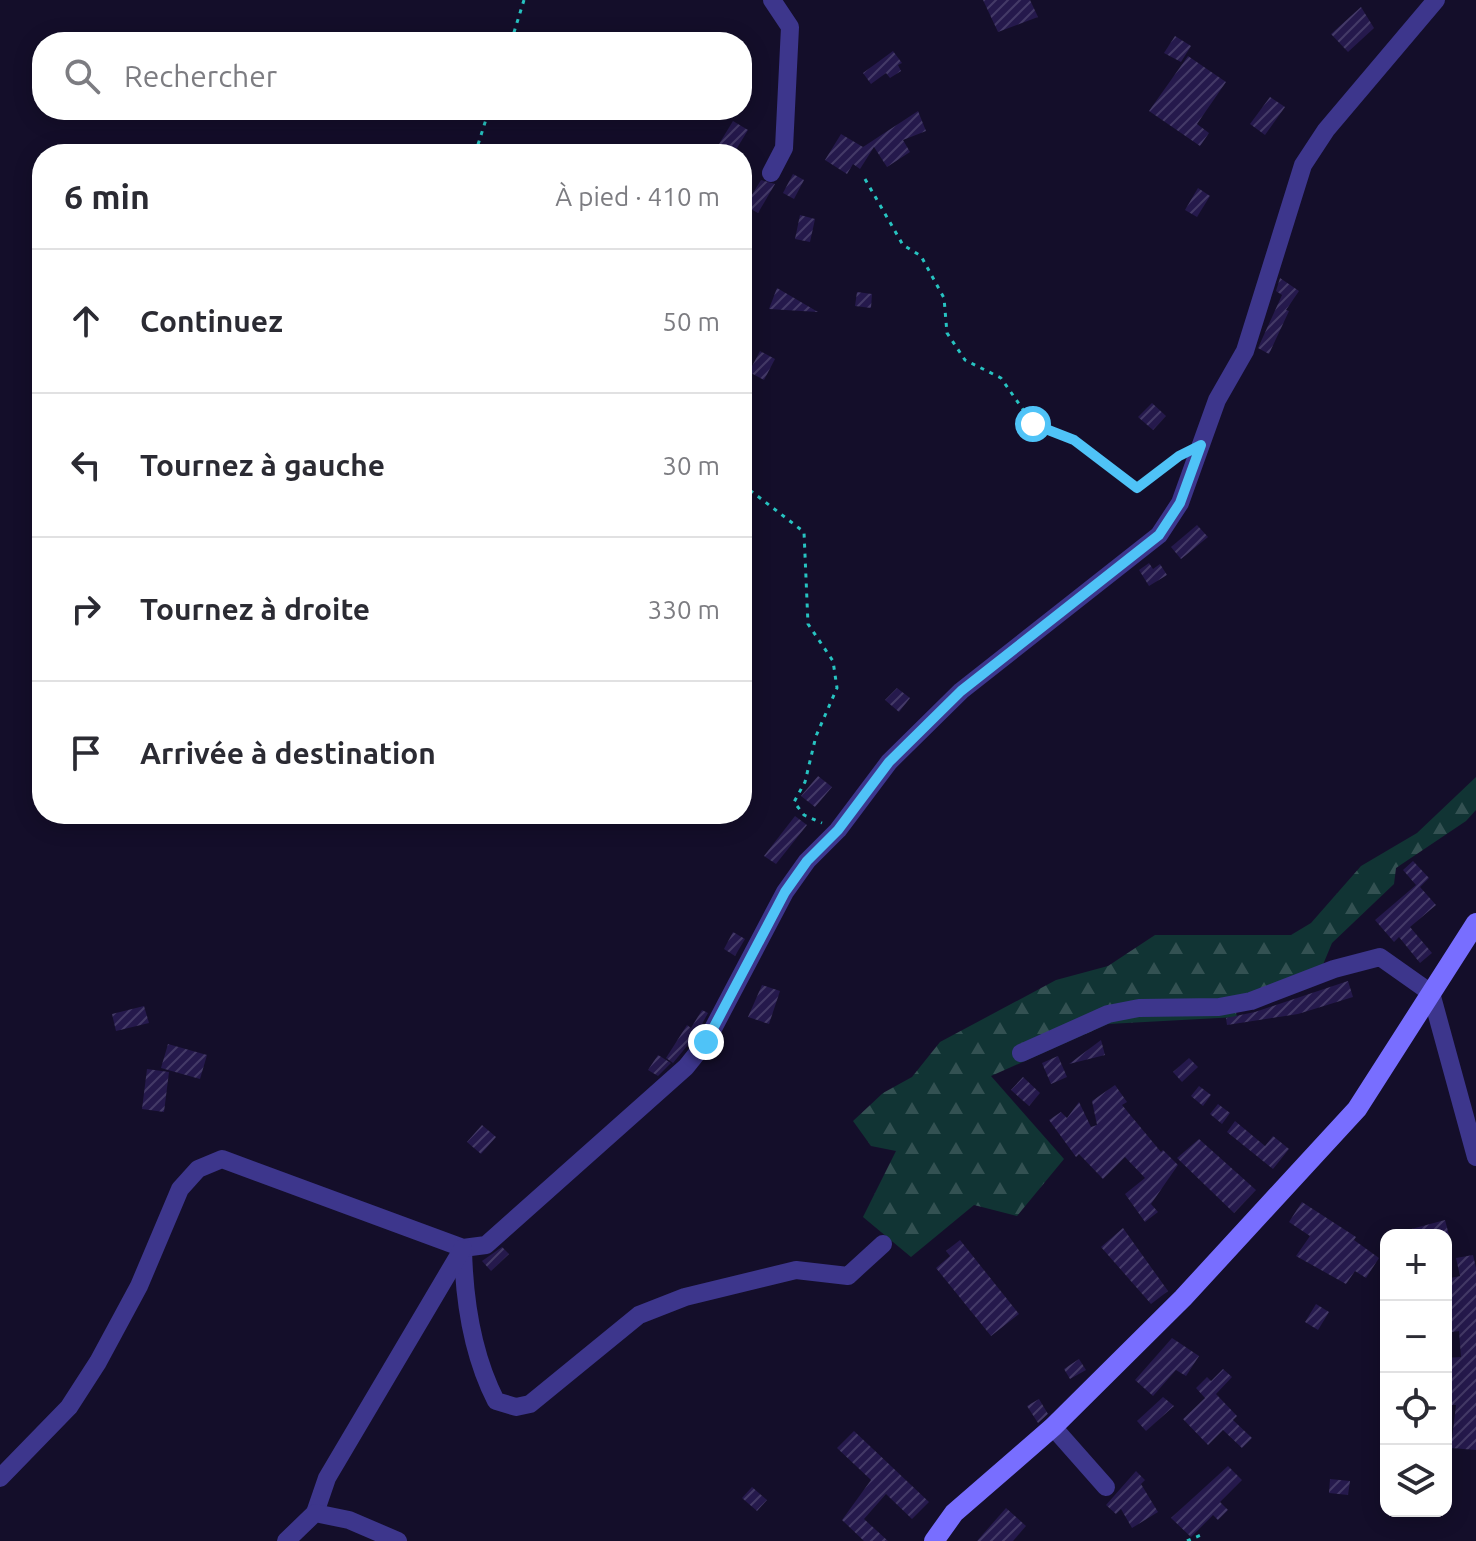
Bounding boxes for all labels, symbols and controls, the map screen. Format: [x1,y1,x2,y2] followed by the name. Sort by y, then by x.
[32,32,752,120] search box
[60,54,104,98] icon: search
[124,59,277,93] text: Rechercher
[64,177,150,215] text: 6 min
[555,182,720,211] text: À pied · 410 m
[64,299,108,343] icon: ahead
[140,304,283,338] text: Continuez
[662,307,720,336] text: 50 m
[1015,406,1051,442] route start
[64,443,108,487] icon: left
[140,448,385,482] text: Tournez à gauche
[662,451,720,480] text: 30 m
[64,587,108,631] icon: right
[140,592,370,626] text: Tournez à droite
[648,595,720,624] text: 330 m
[64,731,108,775] icon: arrive
[140,736,436,770] text: Arrivée à destination
[688,1024,724,1060] route end
[1380,1229,1452,1517] map controls
[1380,1229,1452,1301] button: +
[1380,1301,1452,1373] button: −
[1380,1373,1452,1445] button: locate
[1380,1445,1452,1517] button: layers

